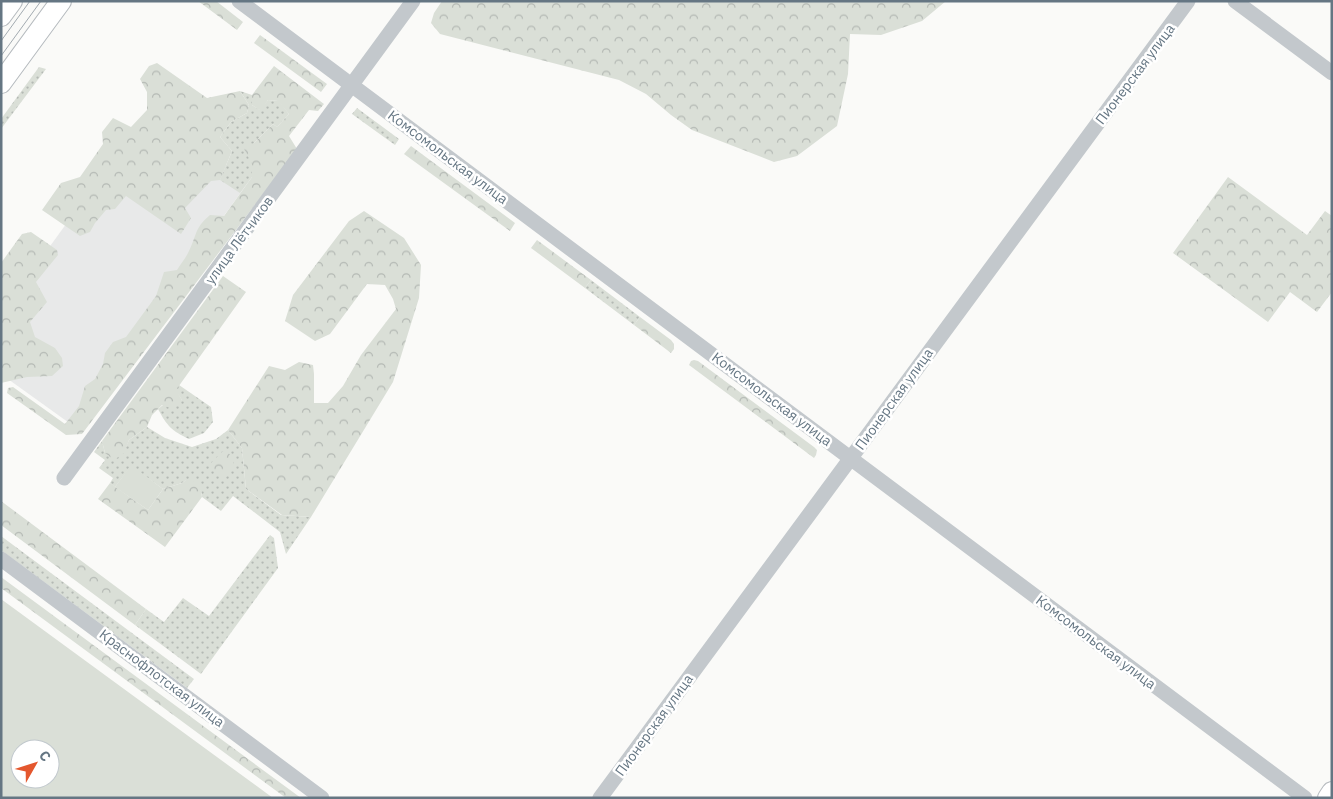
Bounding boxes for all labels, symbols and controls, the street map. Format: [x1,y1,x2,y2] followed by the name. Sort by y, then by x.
[1091,20,1179,128] street label: Пионерская улица
[384,106,512,208] street label: Комсомольская улица
[201,192,277,288] street label: улица Лётчиков
[851,344,937,453] street label: Пионерская улица
[708,348,836,450] street label: Комсомольская улица
[1032,591,1160,693] street label: Комсомольская улица
[96,625,229,731] street label: Краснофлотская улица
[611,670,697,779] street label: Пионерская улица
[10,739,60,789] north arrow
[35,747,55,765] text: С

